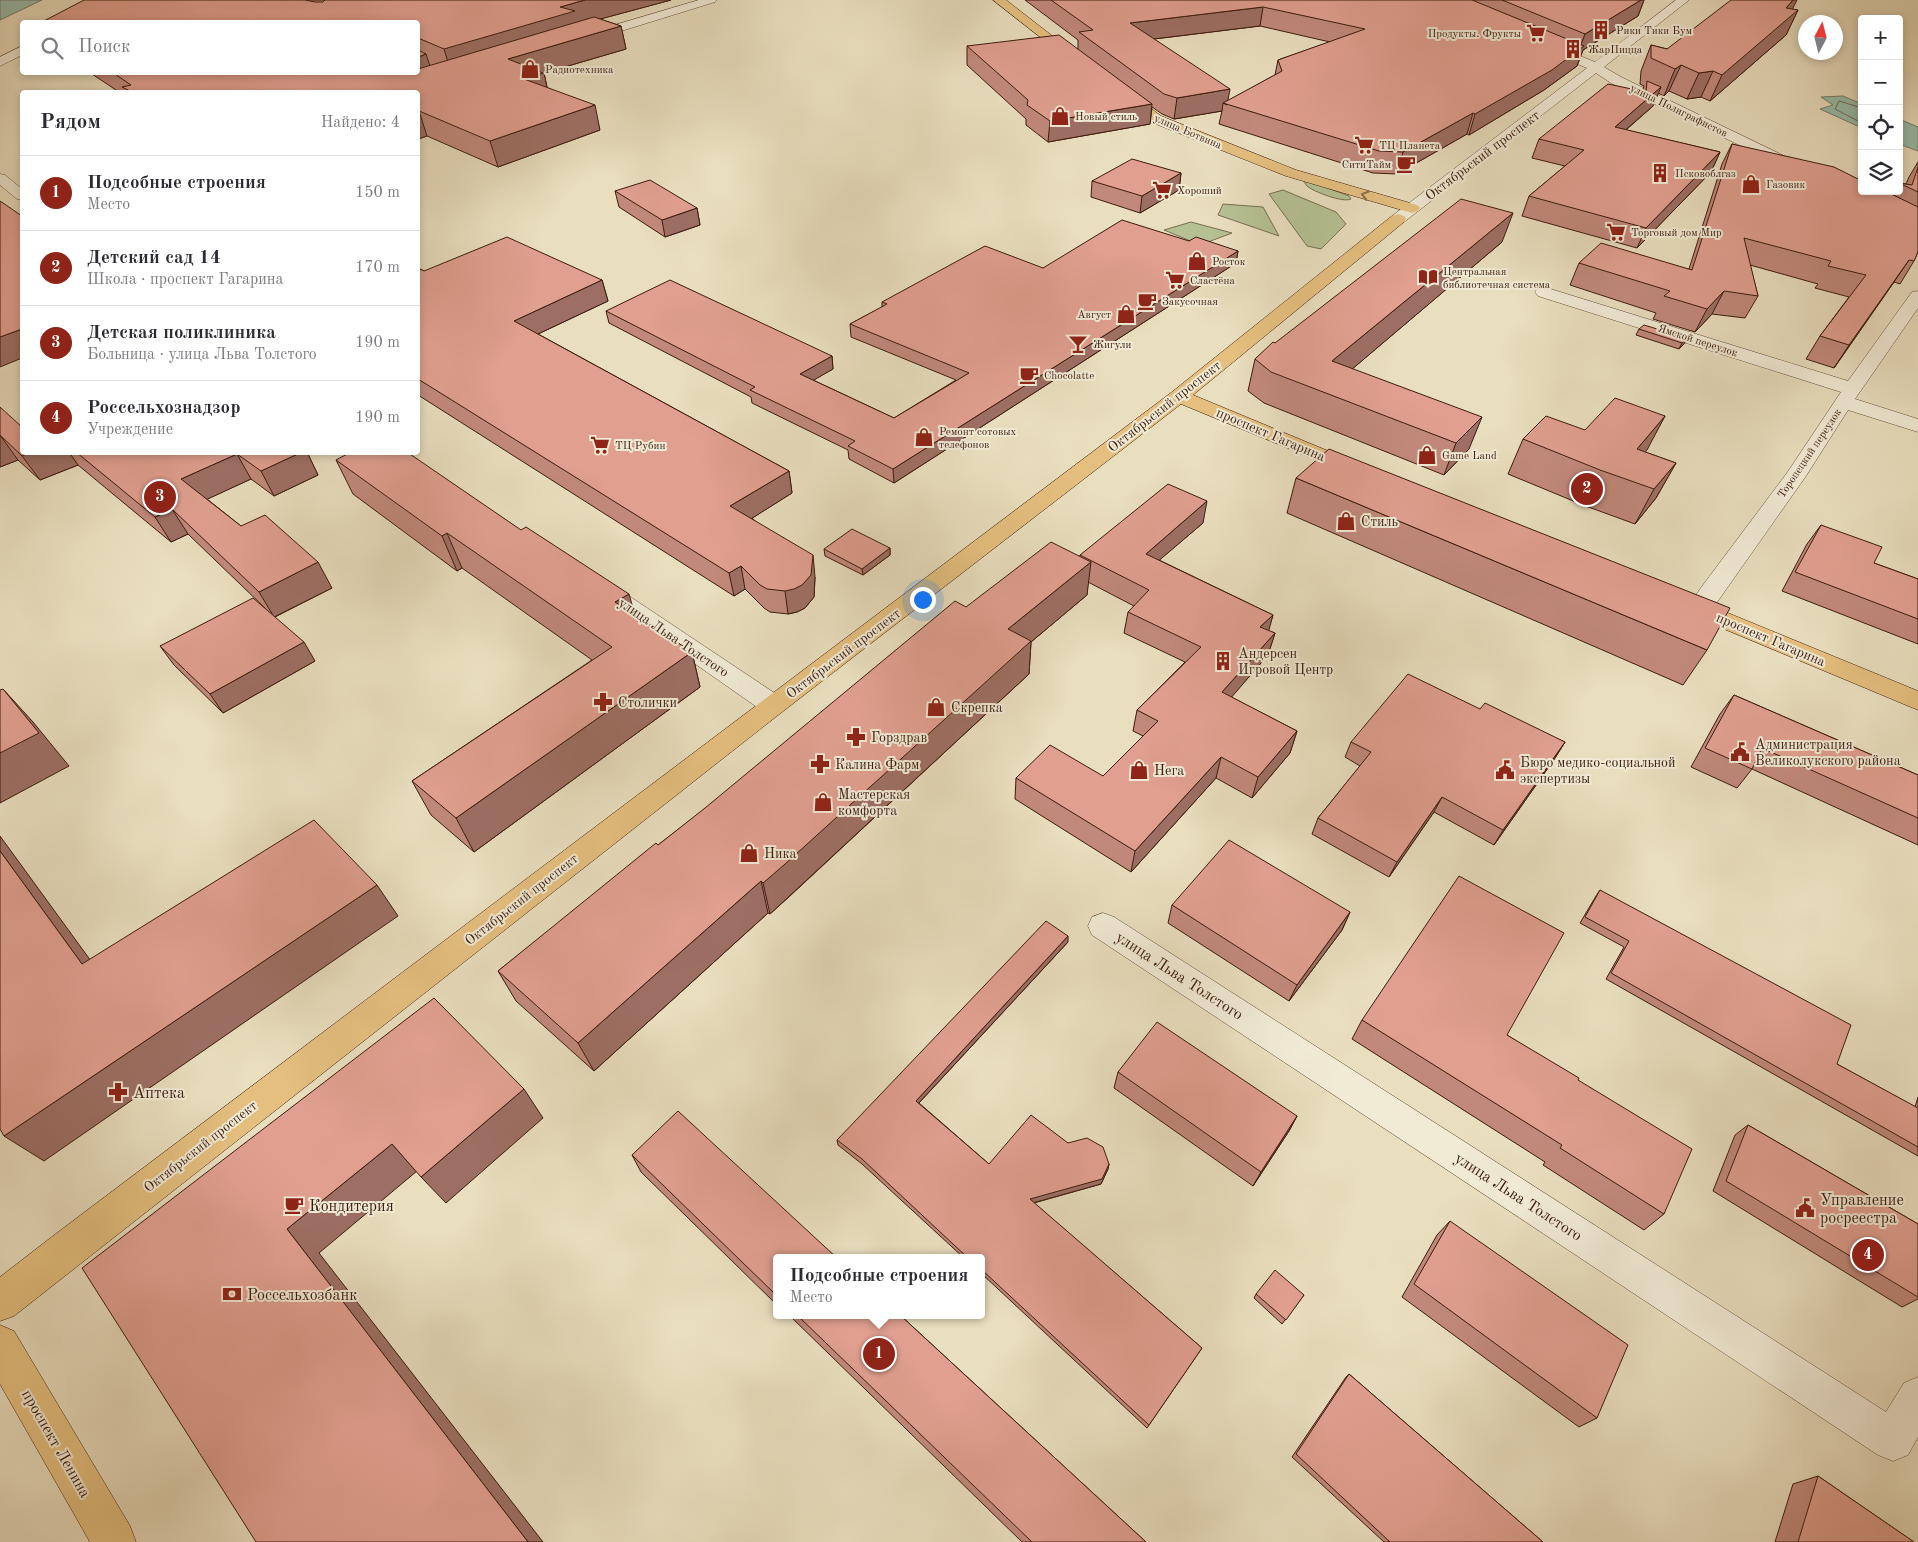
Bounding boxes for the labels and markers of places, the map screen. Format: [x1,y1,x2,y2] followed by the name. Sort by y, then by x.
[1590,19,1612,41] building icon: Рики Тики Бум
[1525,22,1547,44] supermarket icon: Продукты. Фрукты
[1616,26,1692,37] place label: Рики Тики Бум
[1428,29,1521,40] place label: Продукты. Фрукты
[1562,38,1584,60] building icon: ЖарПицца
[1588,45,1643,56] place label: ЖарПицца
[519,58,541,80] shop icon: Радиотехника
[545,65,614,76] place label: Радиотехника
[1049,105,1071,127] shop icon: Новый стиль
[1075,112,1137,123] place label: Новый стиль
[1353,134,1375,156] supermarket icon: ТЦ Планета
[1379,141,1441,152] place label: ТЦ Планета
[1395,153,1417,175] cafe icon: СитиТайм
[1342,160,1391,171] place label: СитиТайм
[1649,162,1671,184] building icon: Псковоблгаз
[1675,169,1736,180] place label: Псковоблгаз
[1740,173,1762,195] shop icon: Газовик
[1151,179,1173,201] supermarket icon: Хороший
[1766,180,1805,191] place label: Газовик
[1177,186,1222,197] place label: Хороший
[1605,221,1627,243] supermarket icon: Торговый дом Мир
[1631,228,1722,239] place label: Торговый дом Мир
[1186,250,1208,272] shop icon: Росток
[1212,257,1246,268] place label: Росток
[1417,266,1439,288] library icon: Центральная библиотечная система
[1443,267,1551,291] place label: Центральная библиотечная система
[1164,269,1186,291] supermarket icon: Сластёна
[1190,276,1235,287] place label: Сластёна
[1136,290,1158,312] cafe icon: Закусочная
[1162,297,1218,308] place label: Закусочная
[1115,303,1137,325] shop icon: Август
[1077,310,1111,321] place label: Август
[1067,333,1089,355] bar icon: Жигули
[1093,340,1132,351] place label: Жигули
[1018,364,1040,386] cafe icon: Chocolatte
[1044,371,1094,382] place label: Chocolatte
[913,426,935,448] shop icon: Ремонт сотовых телефонов
[939,427,1016,451] place label: Ремонт сотовых телефонов
[589,434,611,456] supermarket icon: ТЦ Рубин
[615,441,665,452] place label: ТЦ Рубин
[1416,444,1438,466] shop icon: Game Land
[1442,451,1497,462] place label: Game Land
[1571,470,1603,508] pin: 2
[144,478,176,516] pin: 3
[1335,510,1357,532] shop icon: Стиль
[1361,515,1399,529] place label: Стиль
[1238,647,1333,677] place label: Андерсен Игровой Центр
[1212,650,1234,672] building icon: Андерсен Игровой Центр
[592,691,614,713] pharmacy icon: Столички
[618,696,677,710] place label: Столички
[925,696,947,718] shop icon: Скрепка
[951,701,1003,715] place label: Скрепка
[845,726,867,748] pharmacy icon: Горздрав
[871,731,927,745] place label: Горздрав
[1755,738,1901,768] place label: Администрация Великолукского района
[1729,741,1751,763] public building icon: Администрация Великолукского района
[809,753,831,775] pharmacy icon: Калина Фарм
[1520,756,1676,786] place label: Бюро медико-социальной экспертизы
[835,758,919,772] place label: Калина Фарм
[1128,759,1150,781] shop icon: Нега
[1494,759,1516,781] public building icon: Бюро медико-социальной экспертизы
[1154,764,1184,778] place label: Нега
[838,788,910,819] place label: Мастерская комфорта
[812,791,834,813] shop icon: Мастерская комфорта
[738,842,760,864] shop icon: Ника
[764,847,797,861] place label: Ника
[107,1081,129,1103] pharmacy icon: Аптека
[133,1086,185,1102] place label: Аптека
[1820,1193,1904,1227] place label: Управление росреестра
[283,1194,305,1216] cafe icon: Кондитерия
[1794,1197,1816,1219] public building icon: Управление росреестра
[309,1199,394,1215] place label: Кондитерия
[1852,1236,1884,1274] pin: 4
[221,1283,243,1305] bank icon: Россельхозбанк
[247,1288,357,1304] place label: Россельхозбанк
[863,1335,895,1373] pin: 1

